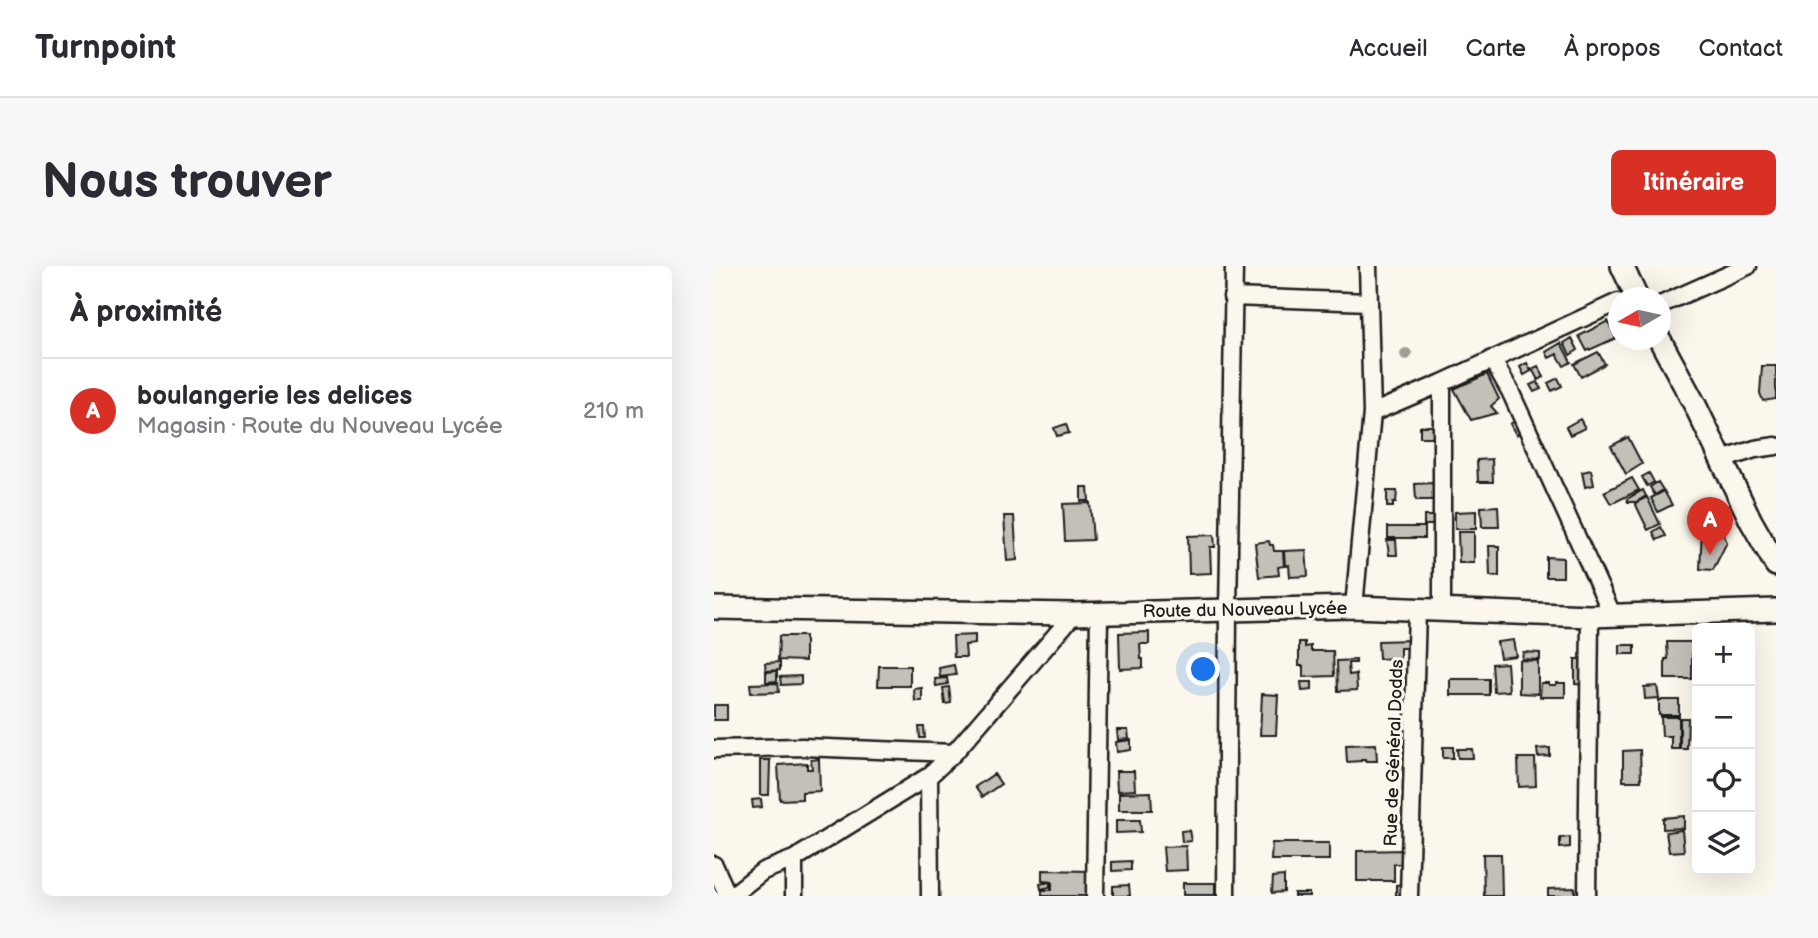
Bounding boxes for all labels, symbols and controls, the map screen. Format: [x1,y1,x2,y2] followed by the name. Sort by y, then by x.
[35,28,176,68] text: Turnpoint
[1349,34,1428,63] text: Accueil
[1466,34,1526,63] text: Carte
[1564,34,1660,63] text: À propos
[1698,34,1783,63] text: Contact
[1611,150,1776,215] button: Itinéraire
[42,153,332,212] text: Nous trouver
[1608,287,1671,350] north arrow
[70,294,222,330] text: À proximité
[137,381,412,412] text: boulangerie les delices
[86,397,100,425] text: A
[583,397,644,425] text: 210 m
[137,412,503,440] text: Magasin · Route du Nouveau Lycée
[1687,497,1733,555] pin: A
[1142,598,1348,622] street label: Route du Nouveau Lycée
[1692,623,1755,875] map controls
[1692,623,1755,686] button: +
[1186,652,1220,686] your location
[1380,659,1408,847] street label: Rue de Général Dodds
[1692,686,1755,749] button: −
[1692,749,1755,812] button: locate
[1692,812,1755,875] button: layers

